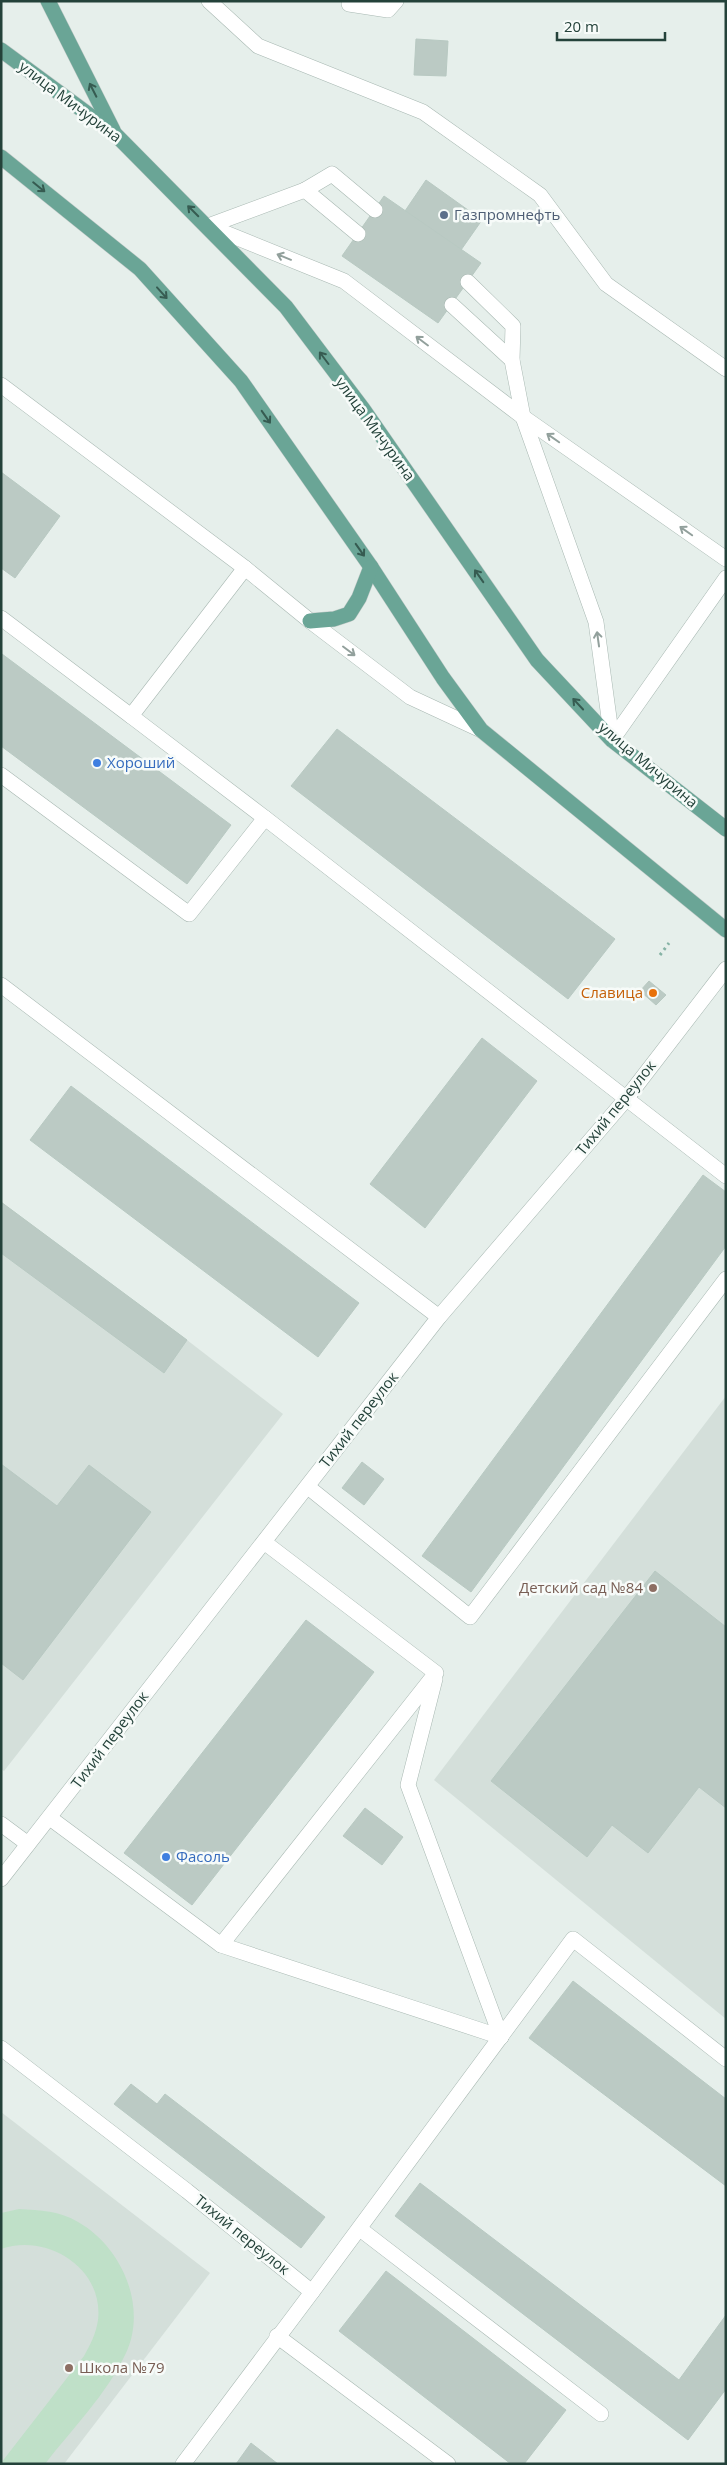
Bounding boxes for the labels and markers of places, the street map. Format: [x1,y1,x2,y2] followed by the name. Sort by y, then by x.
[454,204,561,224] place label: Газпромнефть
[438,209,450,221] marker: Газпромнефть
[107,752,175,772] place label: Хороший
[91,757,103,769] marker: Хороший
[581,982,643,1002] place label: Славица
[647,987,659,999] marker: Славица
[519,1577,643,1597] place label: Детский сад №84
[647,1582,659,1594] marker: Детский сад №84
[176,1846,230,1866] place label: Фасоль
[160,1851,172,1863] marker: Фасоль
[79,2357,165,2377] place label: Школа №79
[63,2362,75,2374] marker: Школа №79

